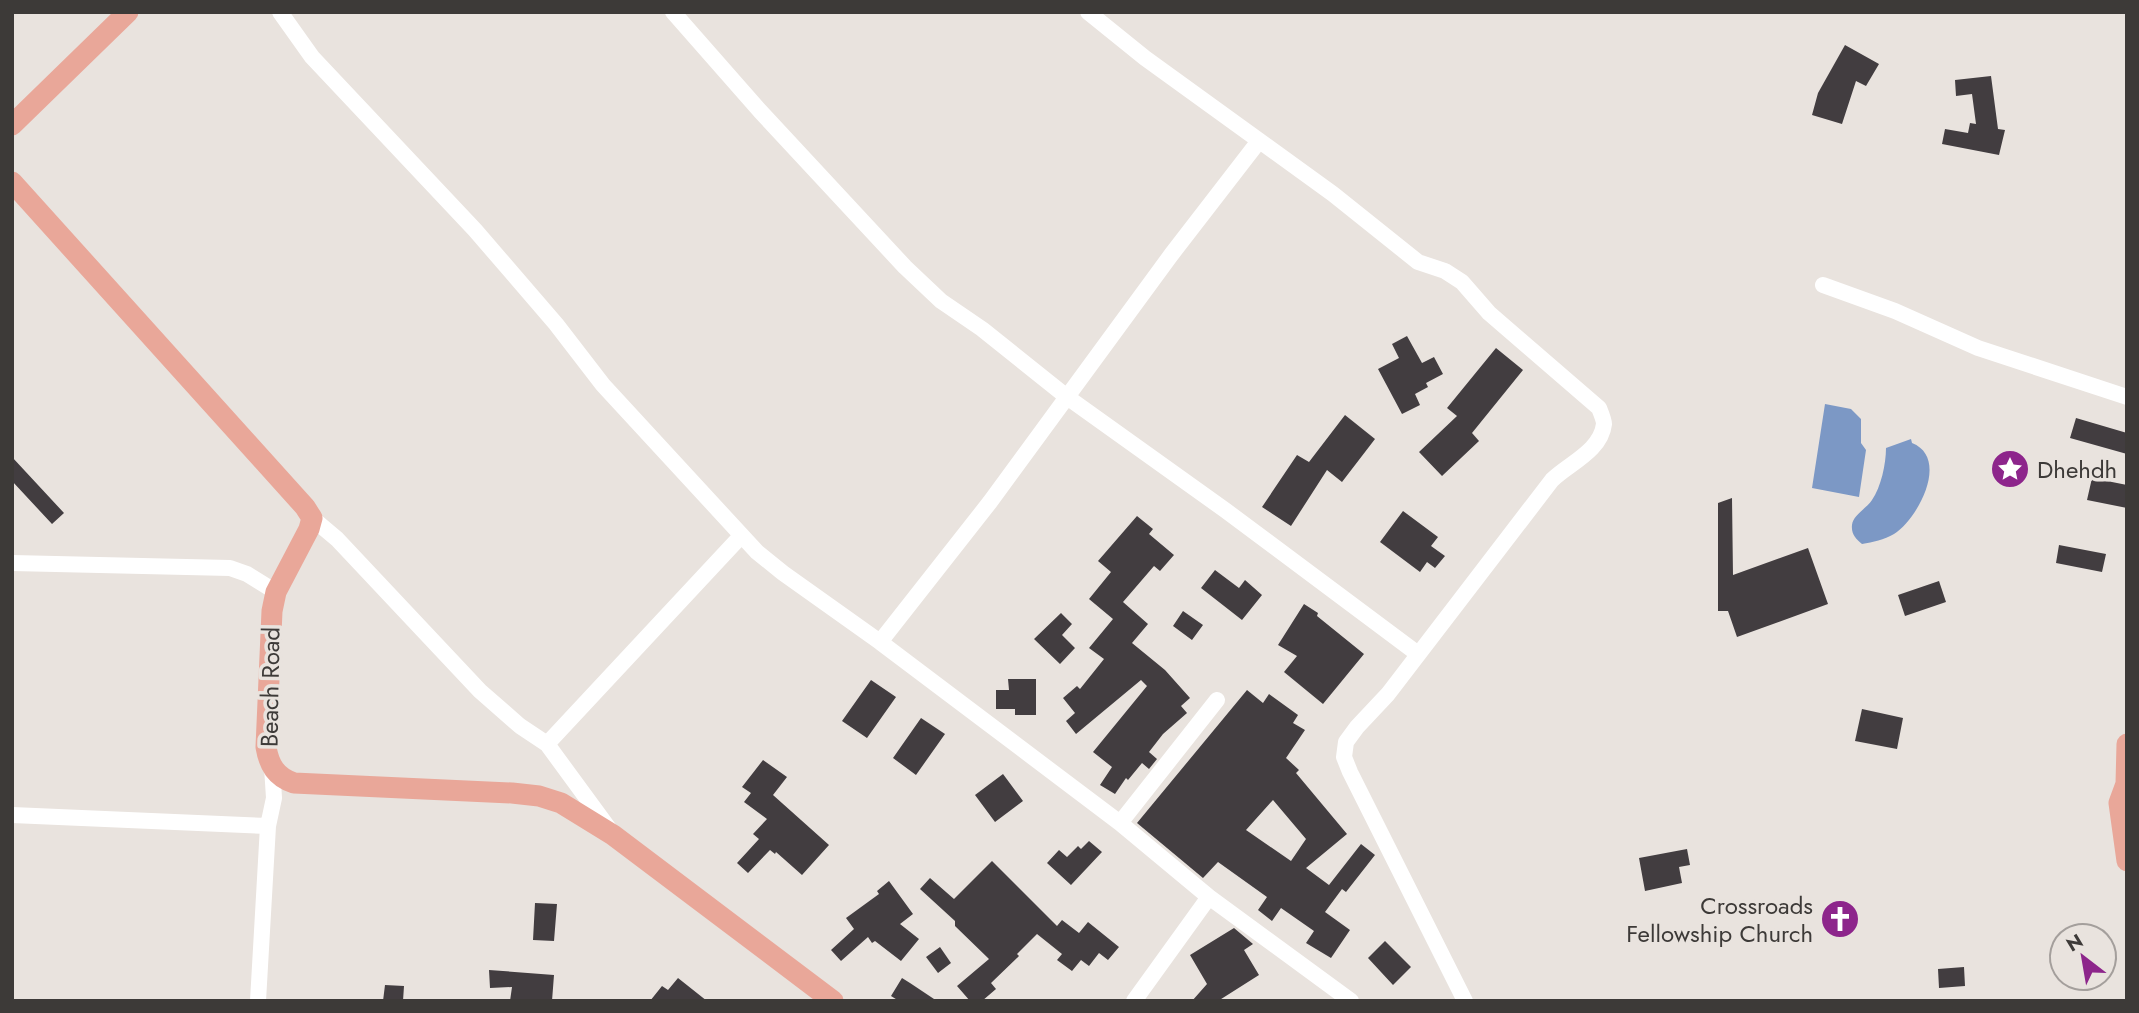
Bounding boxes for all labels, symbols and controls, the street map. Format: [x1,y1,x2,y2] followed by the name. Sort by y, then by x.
[1989,448,2031,490] place icon: Dhehdh
[2037,452,2117,487] place label: Dhehdh
[251,627,289,747] street label: Beach Road
[1626,888,1813,951] place label: Crossroads Fellowship Church
[1819,898,1861,940] church icon: Crossroads Fellowship Church
[2048,922,2118,992] north arrow
[2061,927,2088,958] text: N

